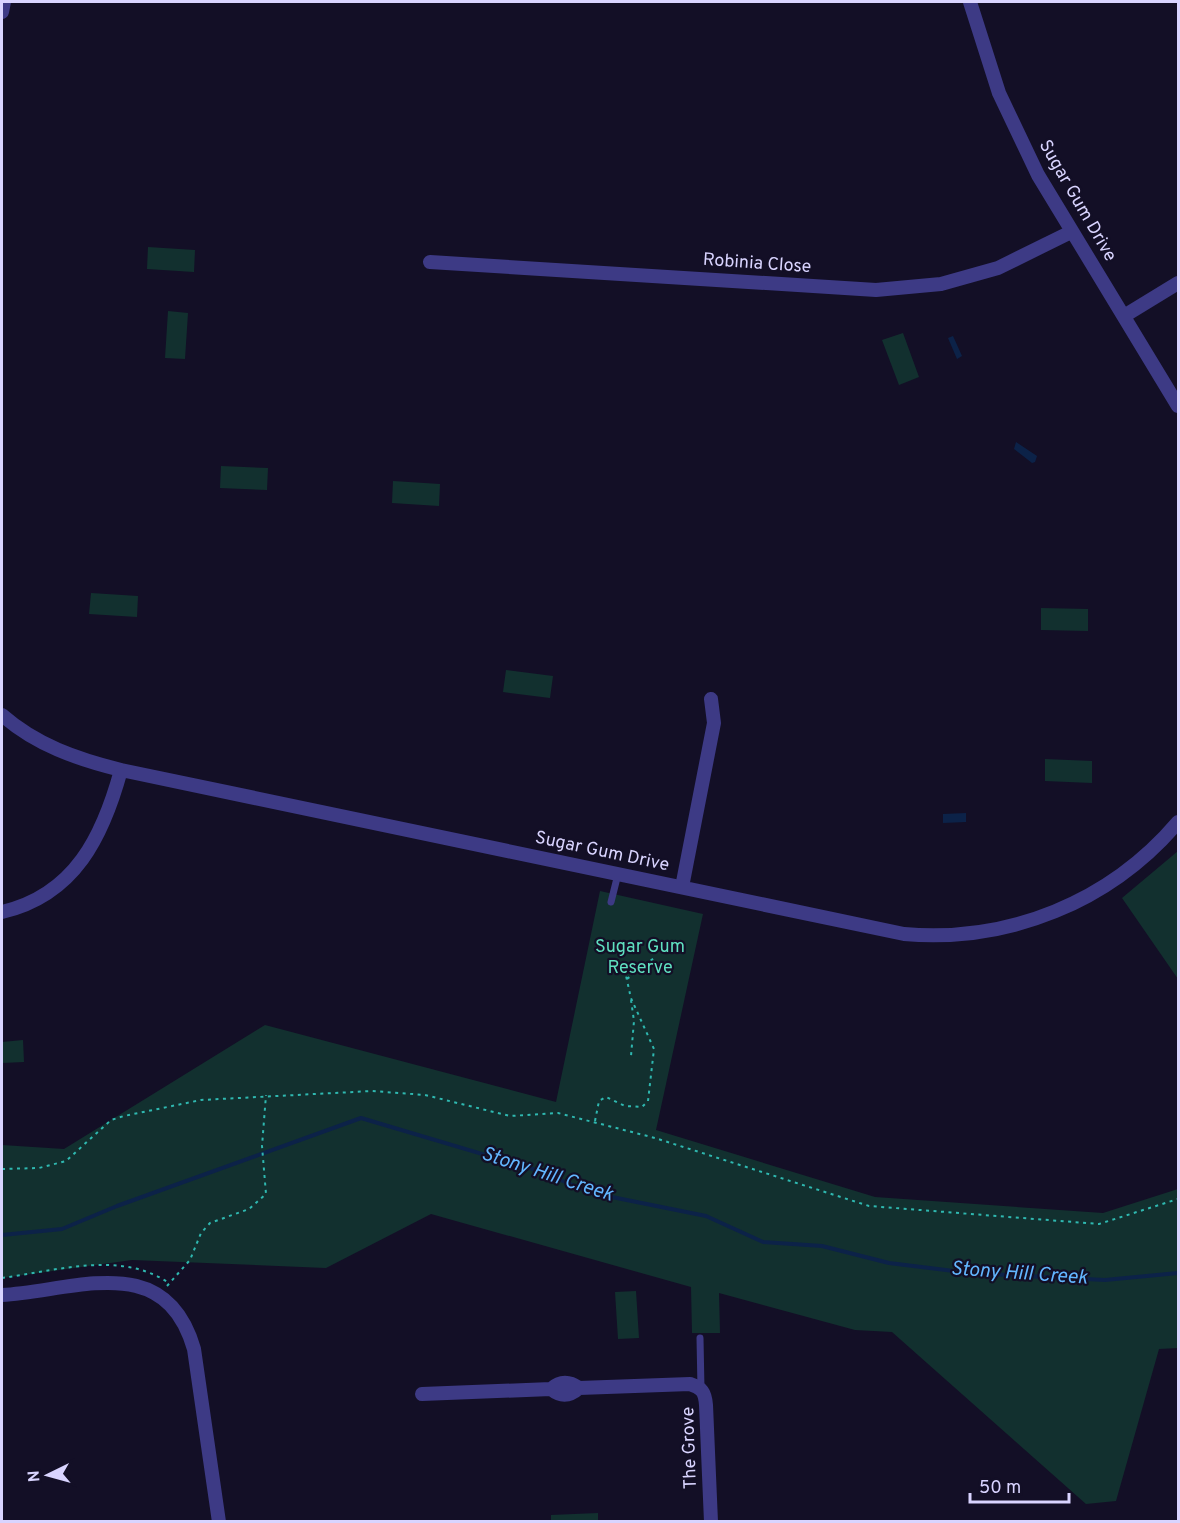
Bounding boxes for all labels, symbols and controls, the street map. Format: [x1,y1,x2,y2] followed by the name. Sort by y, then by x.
[1033,136,1121,266] street label: Sugar Gum Drive
[702,249,812,279] street label: Robinia Close
[533,827,671,877] street label: Sugar Gum Drive
[595,936,685,980] park label: Sugar Gum Reserve
[478,1141,617,1209] water label: Stony Hill Creek
[950,1256,1089,1292] water label: Stony Hill Creek
[677,1406,703,1490] street label: The Grove
[18,1445,78,1505] north arrow
[970,1466,1069,1504] scale bar
[25,1470,46,1483] text: N
[979,1477,1021,1500] text: 50 m

